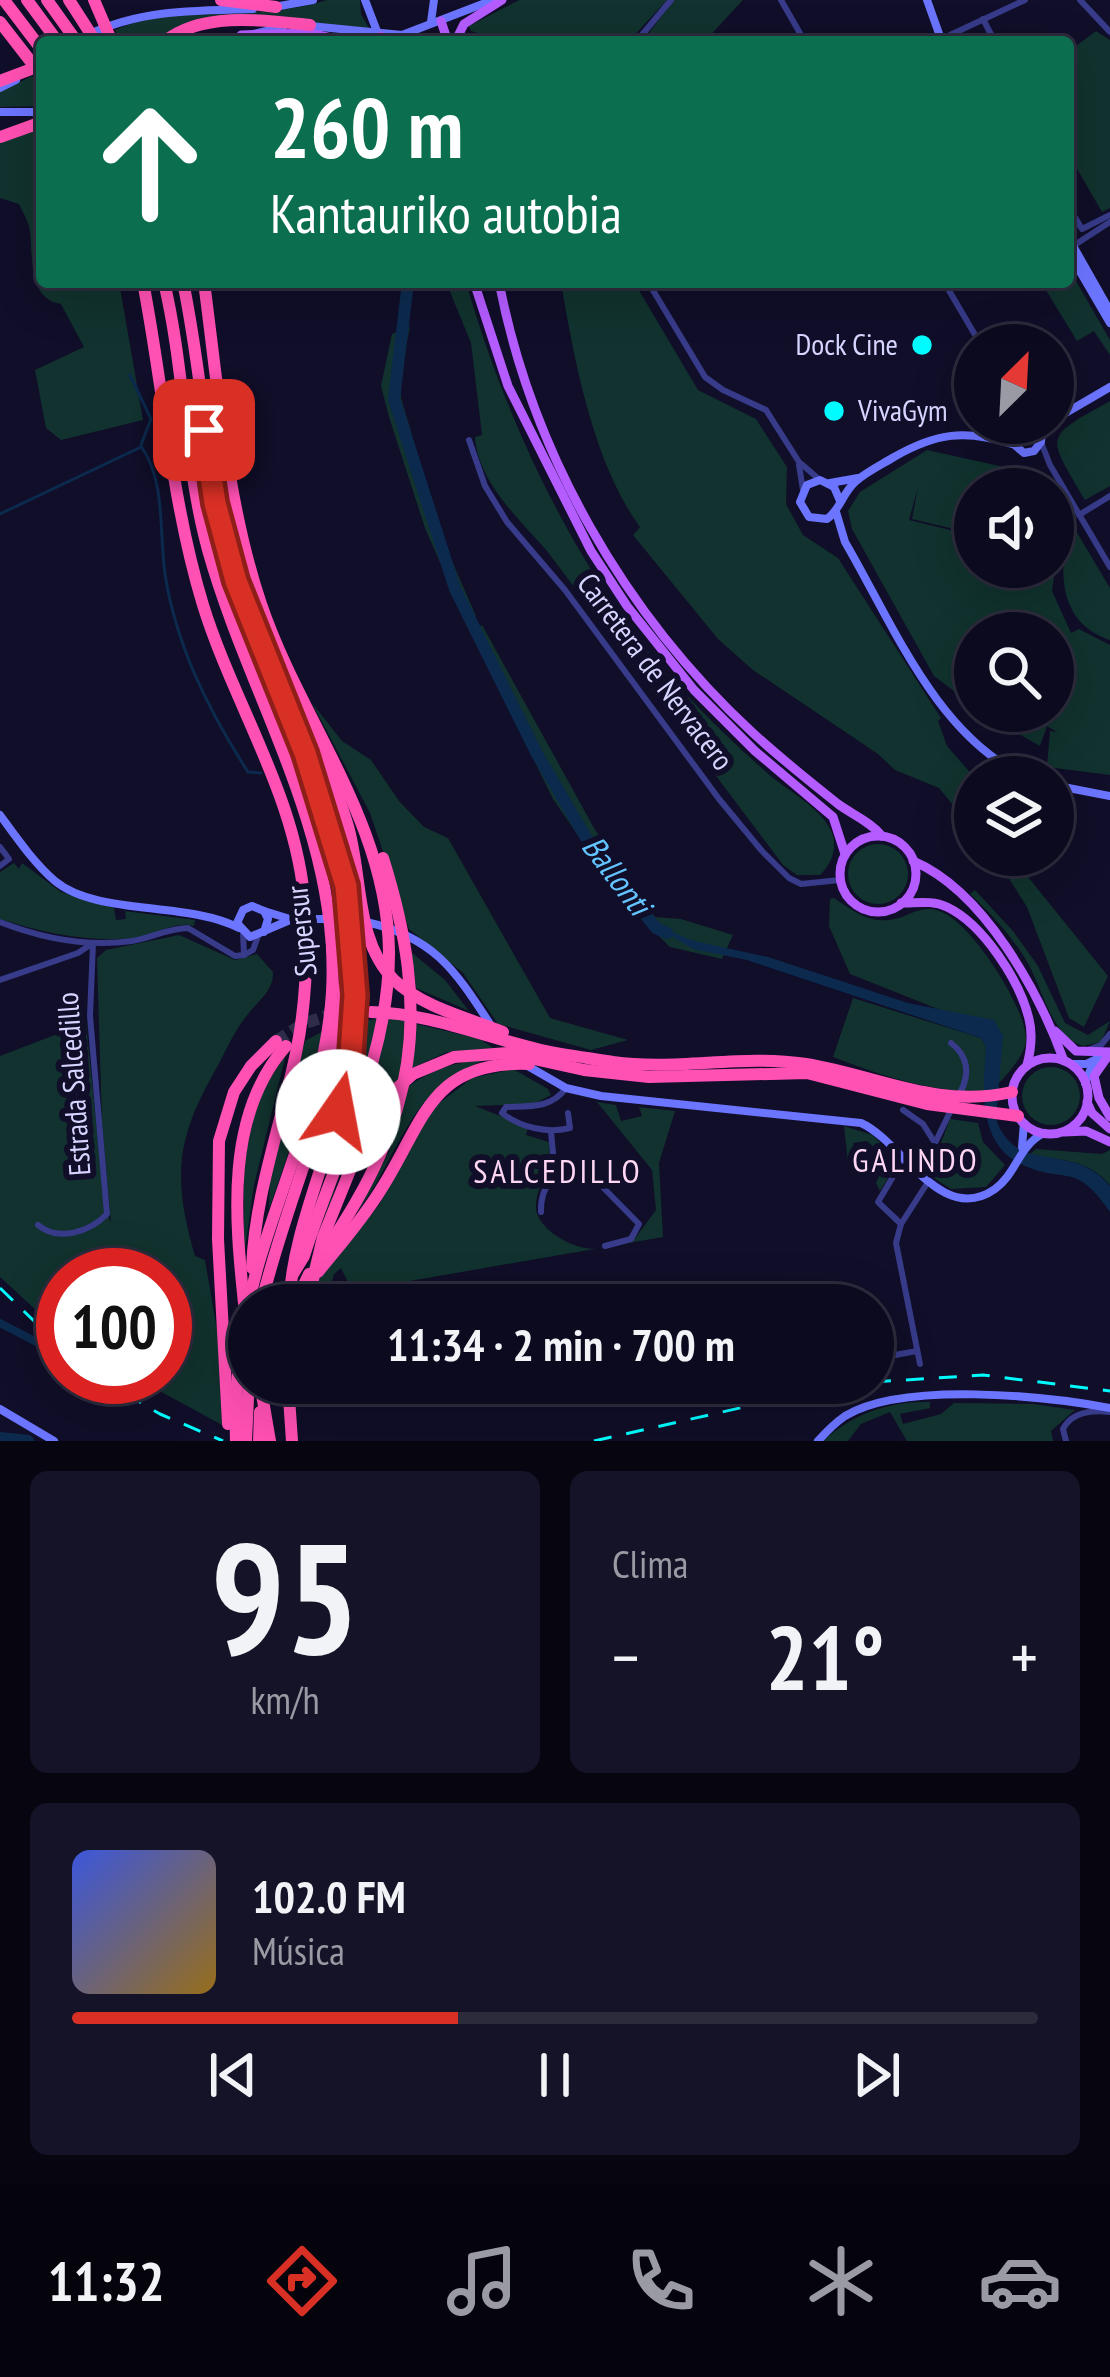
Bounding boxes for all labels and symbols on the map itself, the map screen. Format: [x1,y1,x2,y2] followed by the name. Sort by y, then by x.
[796,324,898,363] place label: Dock Cine
[954,324,1074,444] north arrow
[909,332,935,358] marker: Dock Cine
[153,379,255,481] pin
[857,390,948,429] place label: VivaGym
[821,398,847,424] marker: VivaGym
[569,565,743,777] street label: Carretera de Nervacero
[573,826,664,926] water label: Ballonti
[276,883,325,978] street label: Supersur
[47,991,98,1177] street label: Estrada Salcedillo
[275,1049,401,1175] position arrow
[852,1138,980,1181] district label: GALINDO
[473,1149,643,1192] district label: SALCEDILLO
[36,1248,192,1404] speed limit sign: 100

